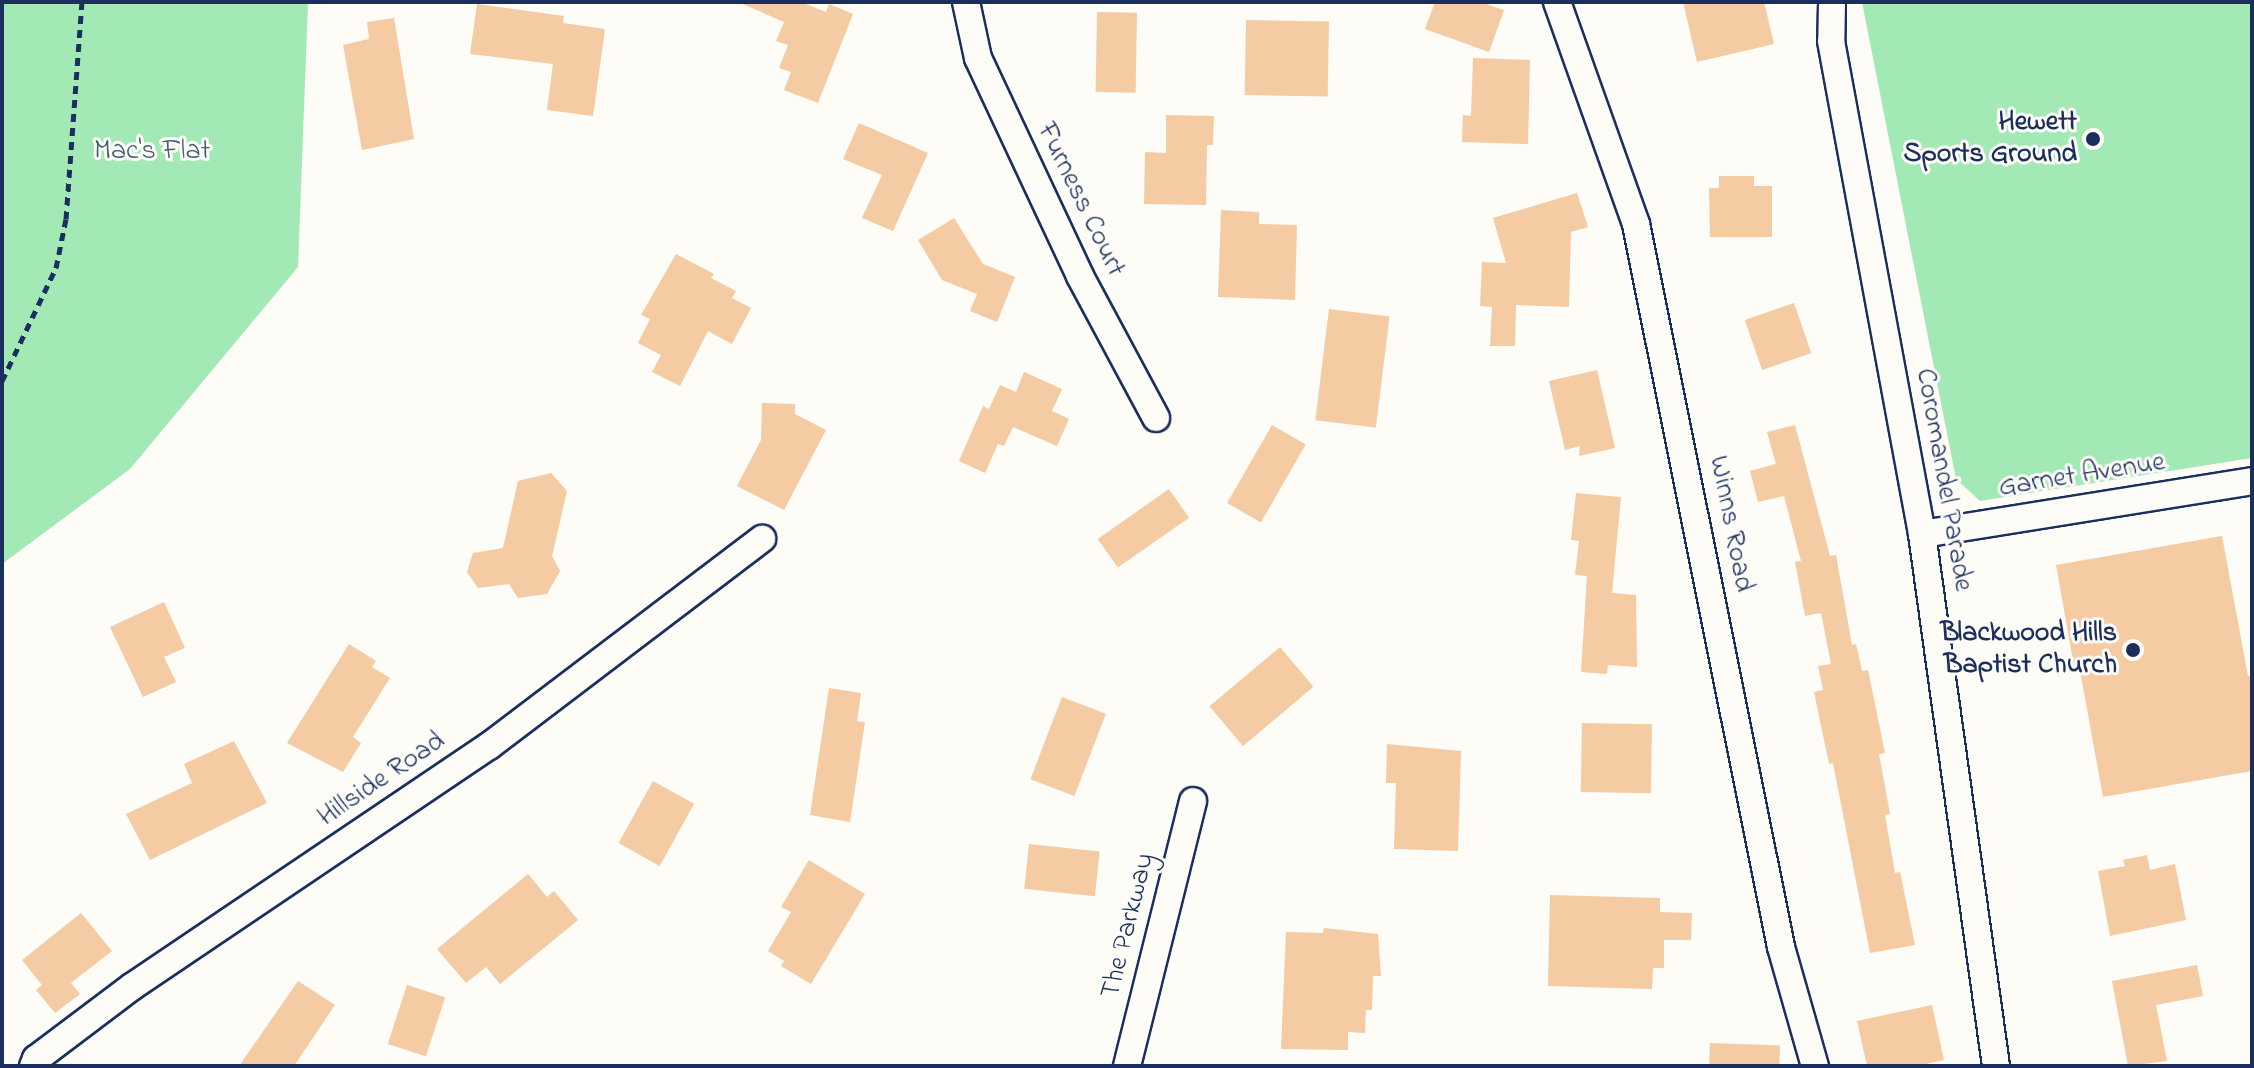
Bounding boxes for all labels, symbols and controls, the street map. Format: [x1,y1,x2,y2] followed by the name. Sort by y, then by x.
[1904,106,2077,172] place label: Hewett Sports Ground
[1028,118,1132,282] street label: Furness Court
[2084,130,2102,148] marker: Hewett Sports Ground
[94,135,210,169] park label: Mac's Flat
[1907,366,1979,594] street label: Coromandel Parade
[1996,446,2168,506] street label: Garnet Avenue
[1700,453,1760,595] street label: Winns Road
[1940,617,2117,683] place label: Blackwood Hills Baptist Church
[2124,641,2142,659] marker: Blackwood Hills Baptist Church
[312,725,452,835] street label: Hillside Road
[1095,850,1163,1002] street label: The Parkway

